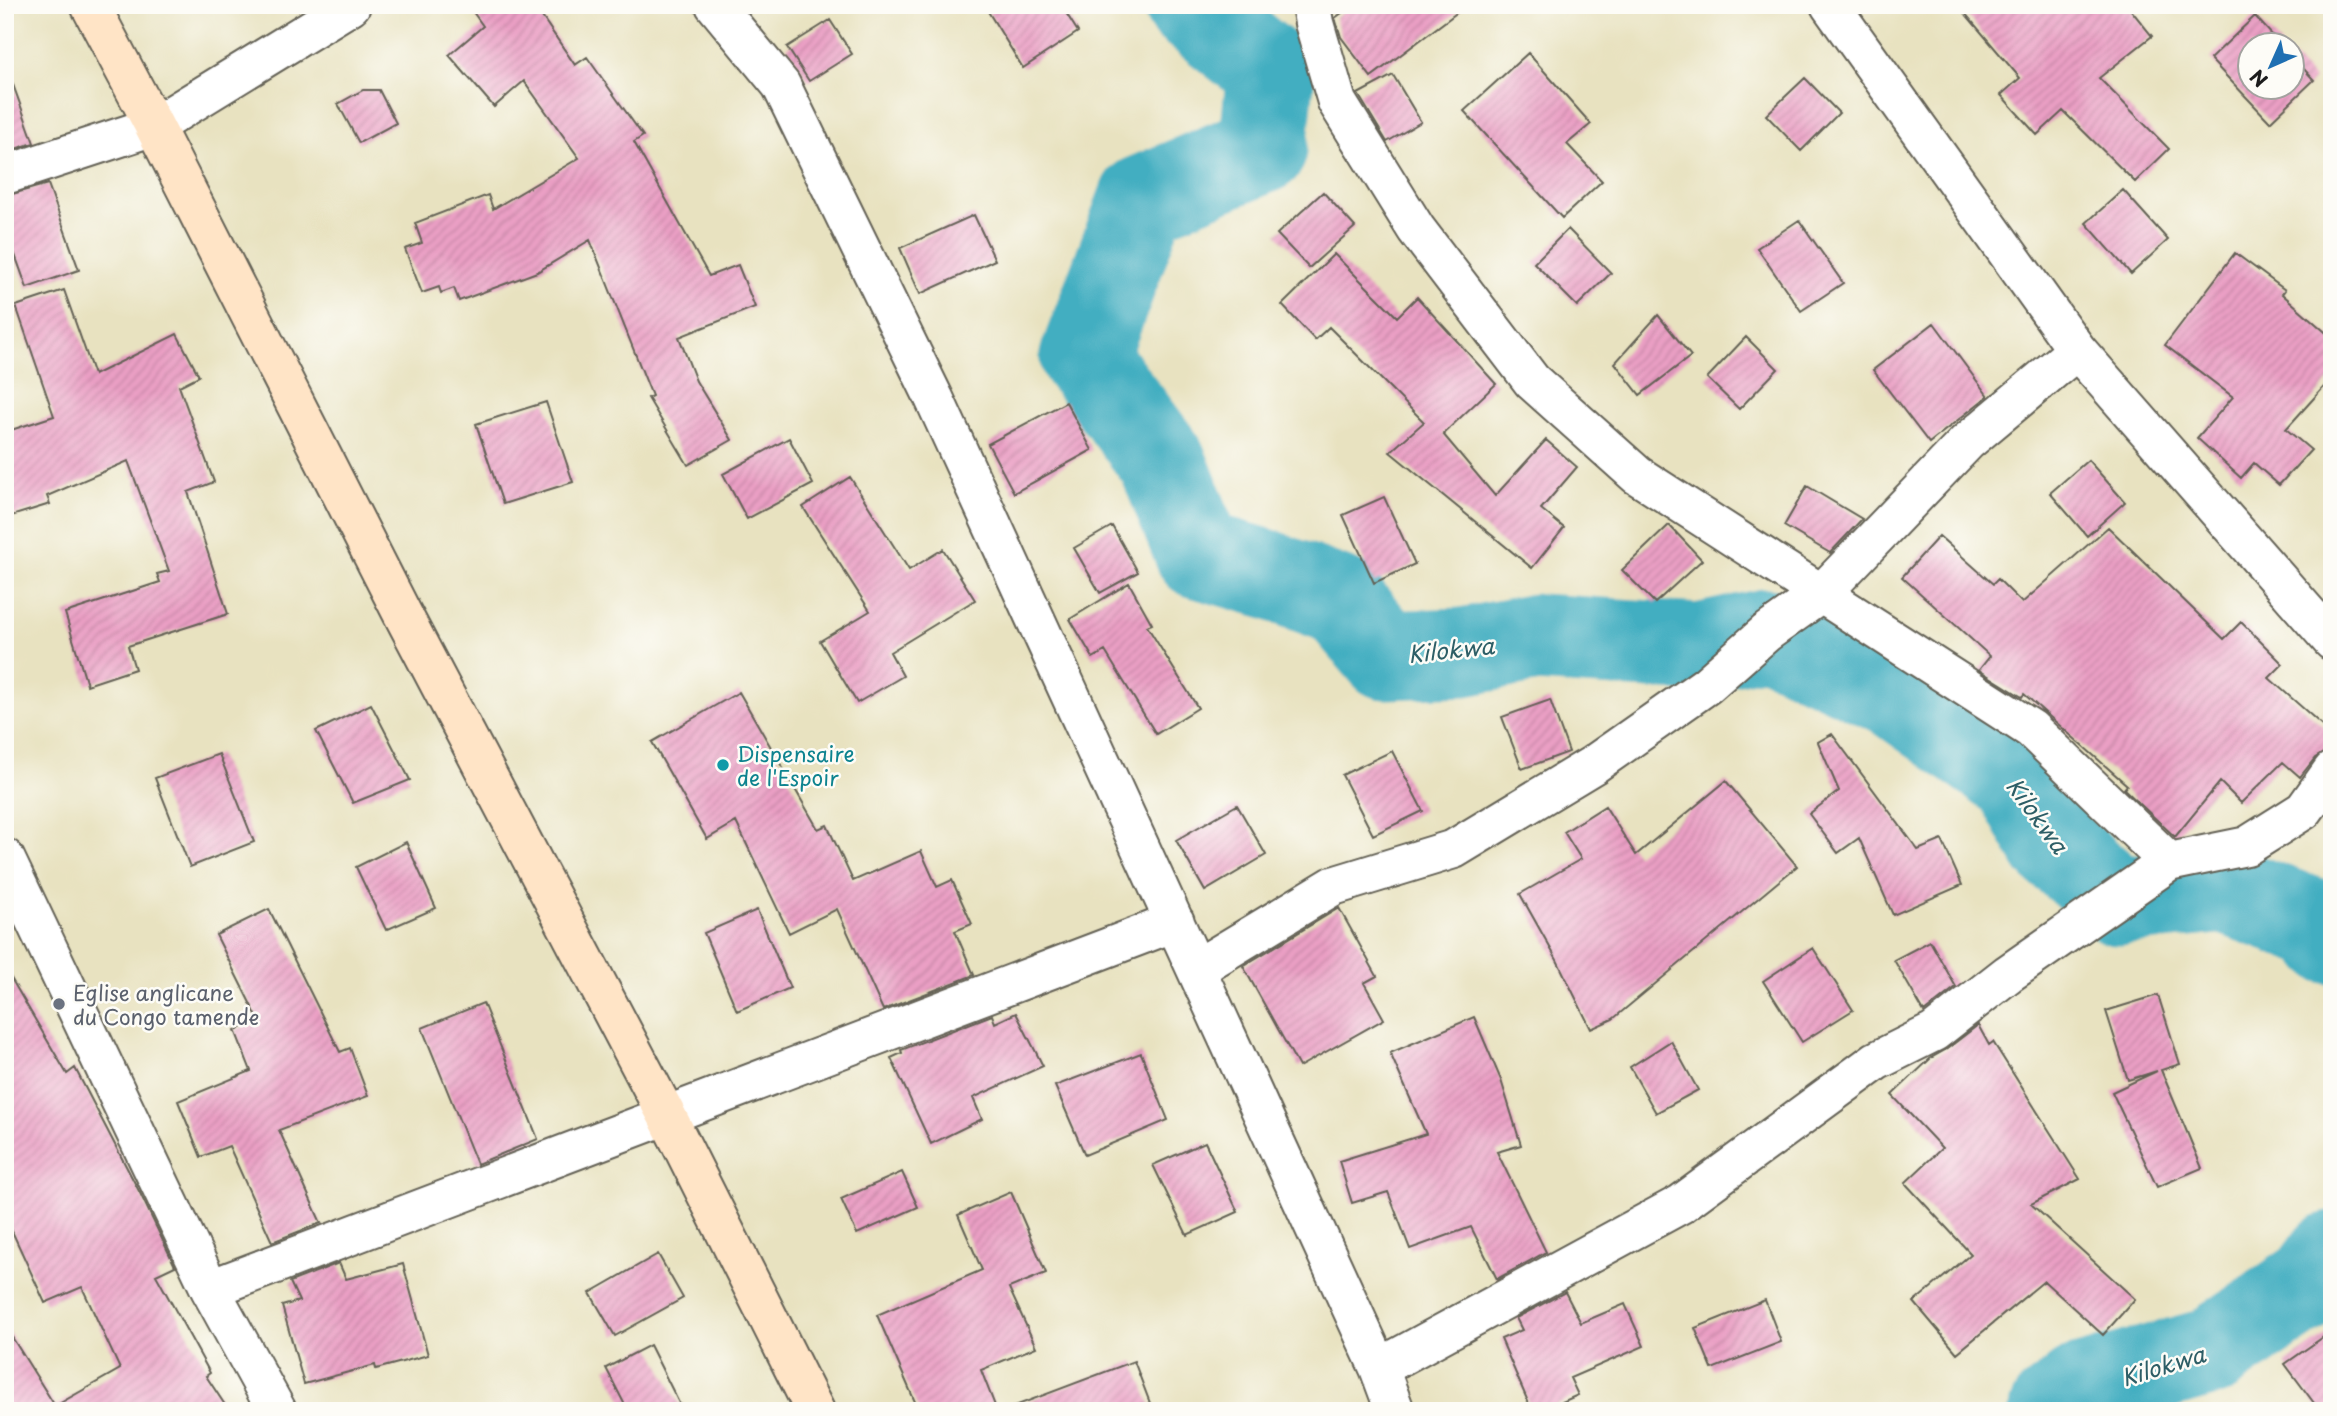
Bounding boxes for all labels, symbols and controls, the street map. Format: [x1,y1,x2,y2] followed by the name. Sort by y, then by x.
[2236,32,2306,102] north arrow
[2243,64,2273,94] text: N
[1406,627,1496,671] water label: Kilokwa
[737,737,855,793] place label: Dispensaire de l'Espoir
[715,757,731,773] marker: Dispensaire de l'Espoir
[1998,770,2078,861] water label: Kilokwa
[73,976,259,1032] place label: Eglise anglicane du Congo tamende
[51,996,67,1012] marker: Eglise anglicane du Congo tamende
[2117,1335,2210,1394] water label: Kilokwa

